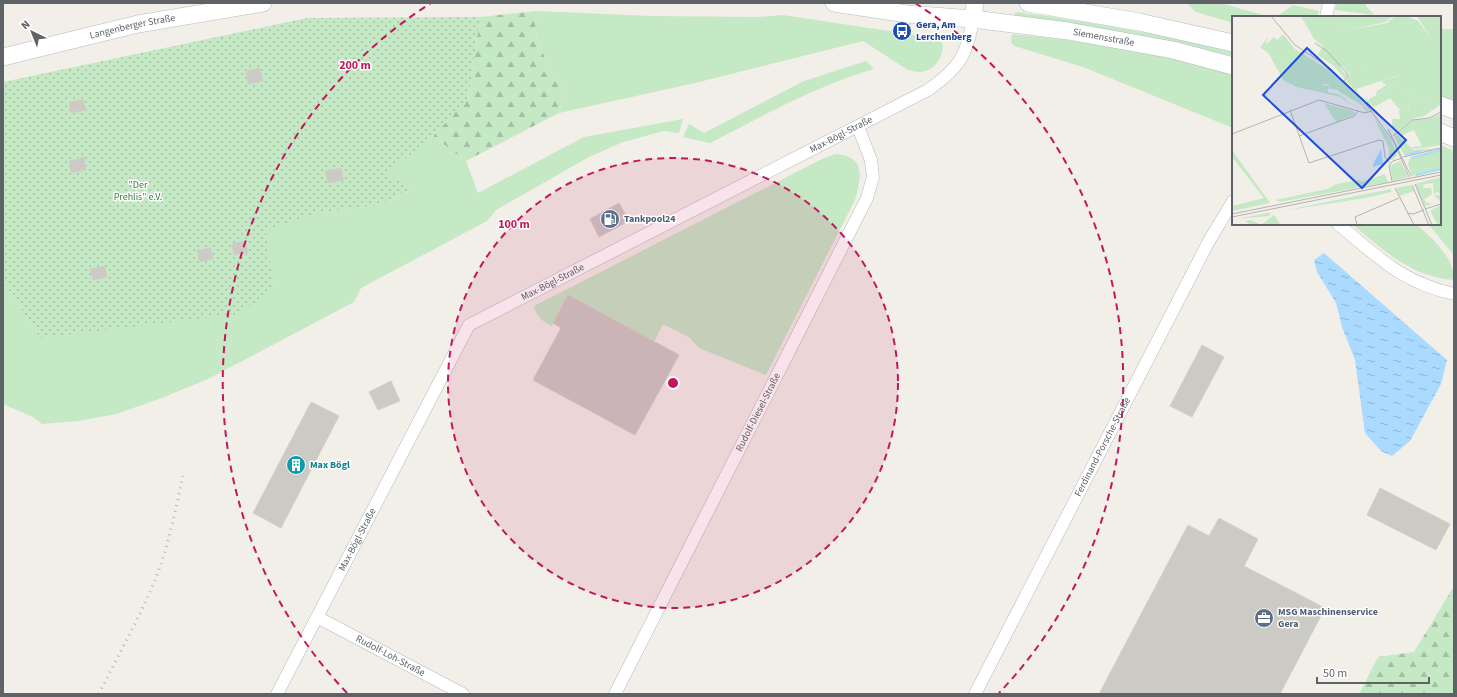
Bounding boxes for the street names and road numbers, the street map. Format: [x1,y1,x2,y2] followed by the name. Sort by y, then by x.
[88,11,176,43] street label: Langenberger Straße
[1072,25,1136,50] street label: Siemensstraße
[807,112,875,156] street label: Max-Bögl-Straße
[519,260,587,304] street label: Max-Bögl-Straße
[732,371,784,454] street label: Rudolf-Diesel-Straße
[1071,395,1134,499] street label: Ferdinand-Porsche-Straße
[335,506,379,574] street label: Max-Bögl-Straße
[353,632,428,680] street label: Rudolf-Loh-Straße

